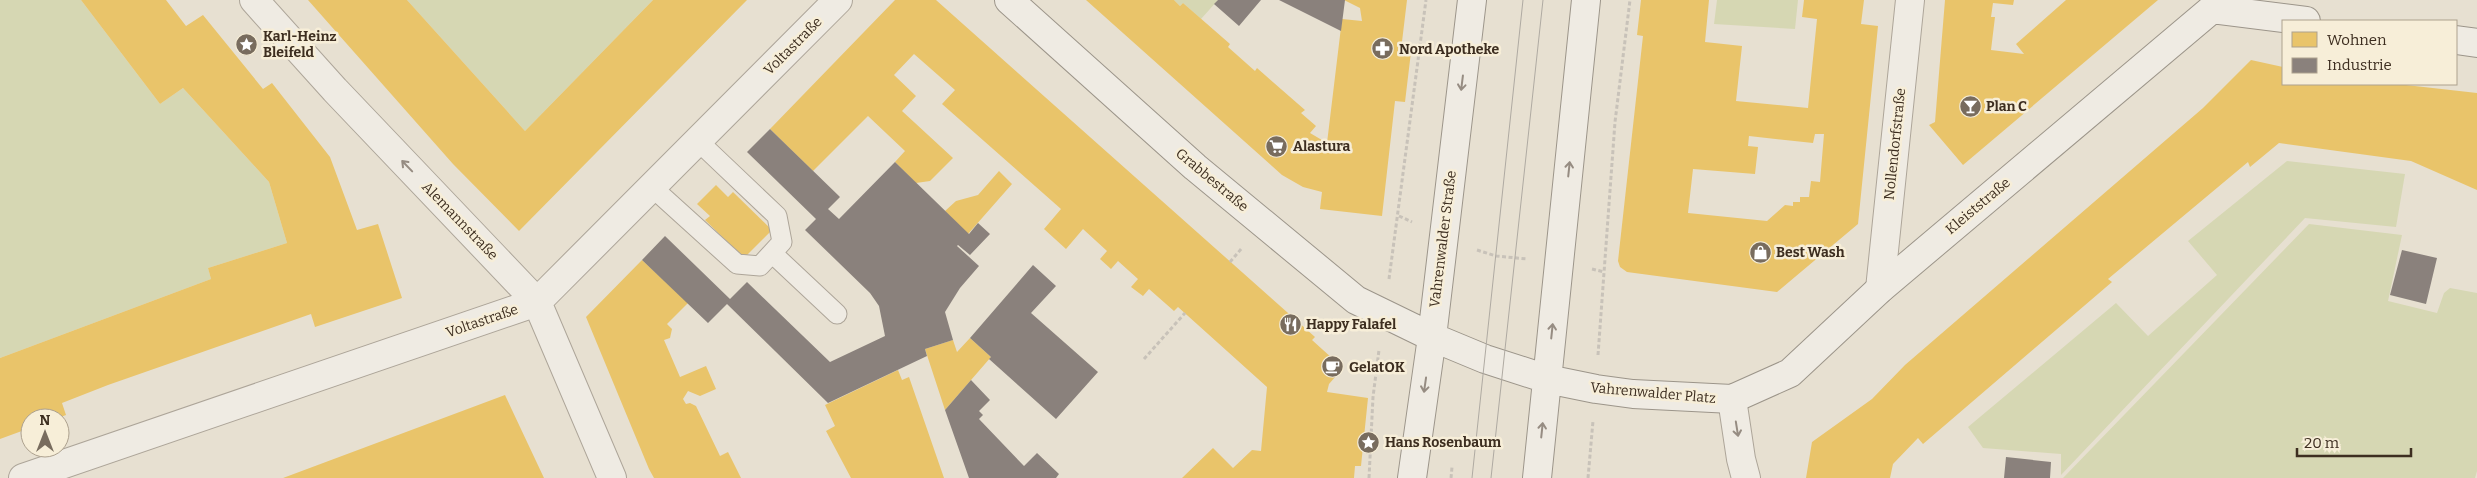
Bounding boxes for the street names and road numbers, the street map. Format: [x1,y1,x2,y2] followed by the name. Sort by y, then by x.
[760,13,826,79] street label: Voltastraße
[1881,87,1909,201] street label: Nollendorfstraße
[1172,145,1252,215] street label: Grabbestraße
[1426,170,1460,308] street label: Vahrenwalder Straße
[1942,174,2014,238] street label: Kleiststraße
[418,178,502,264] street label: Alemannstraße
[444,301,520,341] street label: Voltastraße
[1590,379,1717,407] street label: Vahrenwalder Platz

